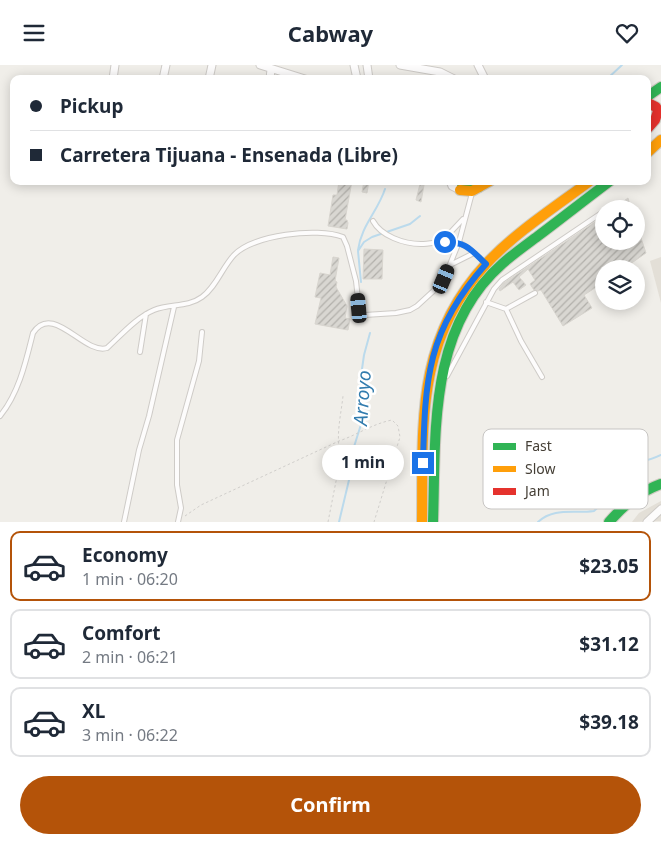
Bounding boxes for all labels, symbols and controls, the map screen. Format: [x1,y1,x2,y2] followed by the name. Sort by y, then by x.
[288,18,373,48] text: Cabway
[20,19,48,47] icon: menu
[613,19,641,47] icon: heart
[60,93,123,119] text: Pickup
[60,142,398,168] text: Carretera Tijuana - Ensenada (Libre)
[595,200,645,310] map controls
[595,200,645,250] button: locate
[434,231,456,253] route start
[595,260,645,310] button: layers
[431,262,456,296] car
[350,292,367,324] car
[347,370,377,428] water label: Arroyo
[483,429,648,509] legend
[525,436,552,455] text: Fast
[323,445,406,481] callout: 1 min
[341,451,385,473] text: 1 min
[412,452,434,474] route end
[525,459,556,478] text: Slow
[523,481,550,500] text: Jam
[82,542,168,568] text: Economy
[22,544,67,589] icon: car
[579,553,639,579] text: $23.05
[82,568,178,590] text: 1 min · 06:20
[82,620,161,646] text: Comfort
[22,622,67,667] icon: car
[579,631,639,657] text: $31.12
[82,646,178,668] text: 2 min · 06:21
[82,698,105,724] text: XL
[22,700,67,745] icon: car
[579,709,639,735] text: $39.18
[82,724,178,746] text: 3 min · 06:22
[20,776,641,834] button: Confirm

